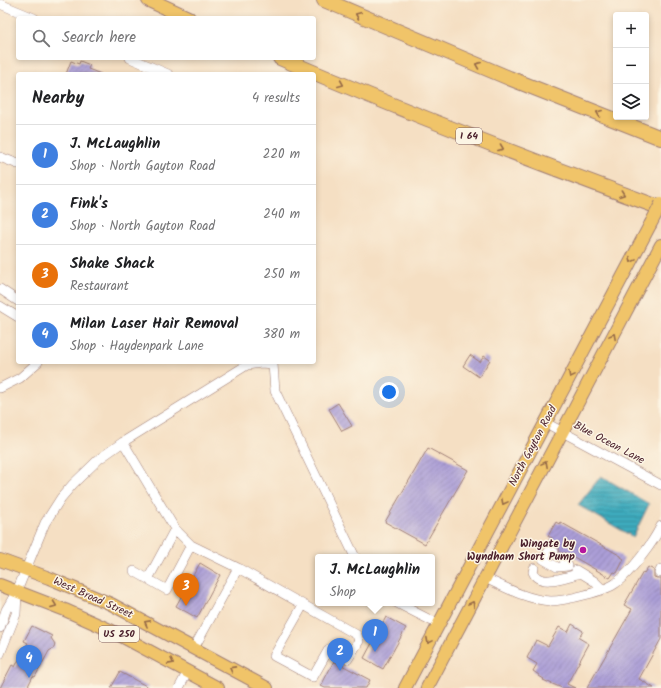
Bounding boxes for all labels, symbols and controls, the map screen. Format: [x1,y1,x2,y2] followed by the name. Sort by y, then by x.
[355,12,363,20] one-way arrow
[613,12,649,120] map controls
[613,12,649,48] button: +
[16,16,316,60] search box
[62,26,136,50] text: Search here
[30,27,52,49] icon: search
[613,48,649,84] button: −
[475,62,482,70] one-way arrow
[338,80,345,88] one-way arrow
[613,84,649,120] button: layers
[32,85,84,112] text: Nearby
[252,88,300,109] text: 4 results
[595,110,602,118] one-way arrow
[456,128,482,144] road number: I 64
[70,132,160,156] text: J. McLaughlin
[497,143,504,151] one-way arrow
[43,144,47,165] text: 1
[263,144,300,165] text: 220 m
[70,156,215,177] text: Shop · North Gayton Road
[619,190,626,198] one-way arrow
[70,192,108,216] text: Fink's
[41,204,49,225] text: 2
[263,204,300,225] text: 240 m
[70,216,215,237] text: Shop · North Gayton Road
[70,252,154,276] text: Shake Shack
[629,255,636,263] one-way arrow
[41,264,49,285] text: 3
[263,264,300,285] text: 250 m
[70,276,129,297] text: Restaurant
[70,312,238,336] text: Milan Laser Hair Removal
[41,324,49,345] text: 4
[263,324,300,345] text: 380 m
[608,332,616,340] one-way arrow
[70,336,204,357] text: Shop · Haydenpark Lane
[568,370,576,378] one-way arrow
[379,382,399,402] your location
[504,402,562,490] street label: North Gayton Road
[570,417,648,469] street label: Blue Ocean Lane
[541,461,548,468] one-way arrow
[501,498,508,505] one-way arrow
[467,535,575,566] place label: Wingate by Wyndham Short Pump
[578,545,588,555] marker: Wingate by Wyndham Short Pump
[315,554,435,606] popup
[330,558,420,582] text: J. McLaughlin
[50,572,136,624] street label: West Broad Street
[173,573,199,606] pin: 3
[330,582,356,603] text: Shop
[50,601,57,609] one-way arrow
[467,601,474,608] one-way arrow
[362,619,388,652] pin: 1
[144,620,152,628] one-way arrow
[99,626,139,642] road number: US 250
[427,637,434,644] one-way arrow
[327,638,353,671] pin: 2
[16,645,42,678] pin: 4
[167,657,174,664] one-way arrow
[229,667,237,674] one-way arrow

